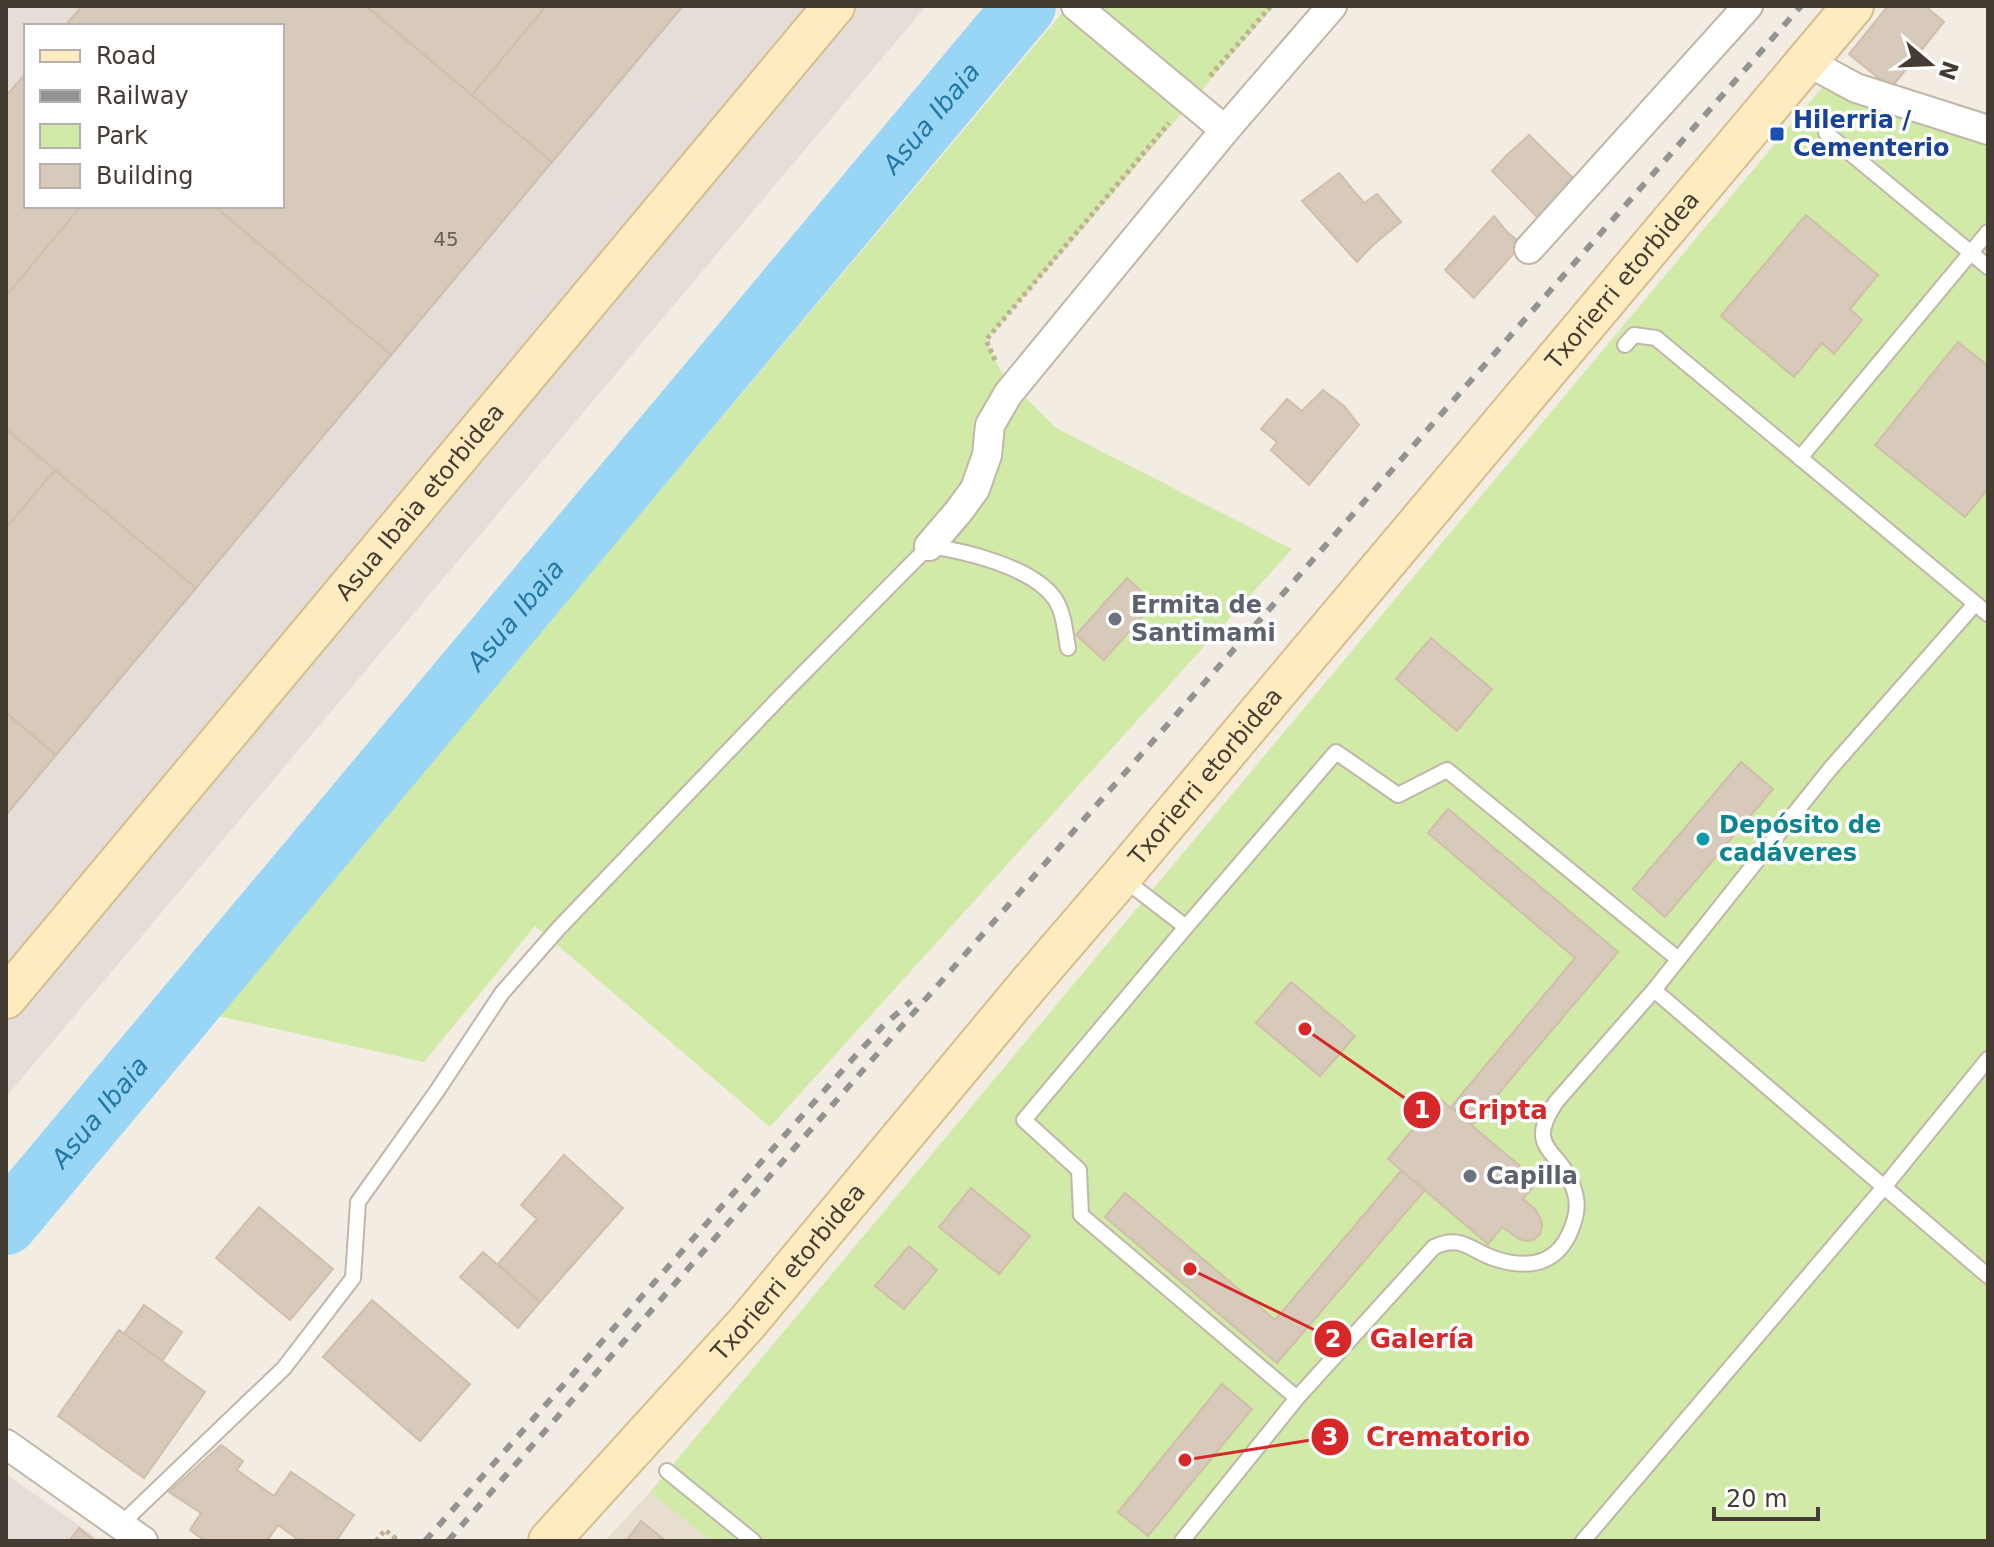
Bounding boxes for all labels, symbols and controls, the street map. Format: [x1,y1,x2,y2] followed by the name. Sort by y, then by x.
[24,24,284,208] legend
[1890,24,1970,104] north arrow
[96,42,156,70] text: Road
[875,56,986,181] water label: Asua Ibaia
[1934,58,1963,83] text: N
[96,82,189,110] text: Railway
[1793,106,1950,162] place label: Hilerria / Cementerio
[96,122,148,150] text: Park
[1768,125,1786,143] marker: Hilerria / Cementerio
[96,162,193,190] text: Building
[1539,186,1705,376] street label: Txorierri etorbidea
[433,227,459,251] house number: 45
[330,398,510,606] street label: Asua Ibaia etorbidea
[459,553,570,678] water label: Asua Ibaia
[1131,591,1276,647] place label: Ermita de Santimami
[1106,610,1124,628] marker: Ermita de Santimami
[1122,682,1288,872] street label: Txorierri etorbidea
[1719,811,1881,867] place label: Depósito de cadáveres
[1694,830,1712,848] marker: Depósito de cadáveres
[43,1050,155,1175] water label: Asua Ibaia
[1402,1085,1563,1135] callout: Cripta
[1458,1095,1548,1125] text: Cripta
[1414,1096,1430,1124] text: 1
[1486,1162,1578,1190] place label: Capilla
[1461,1167,1479,1185] marker: Capilla
[705,1178,871,1367] street label: Txorierri etorbidea
[1313,1314,1490,1364] callout: Galería
[1370,1324,1474,1354] text: Galería
[1325,1325,1341,1353] text: 2
[1310,1412,1546,1462] callout: Crematorio
[1366,1422,1530,1452] text: Crematorio
[1322,1423,1338,1451] text: 3
[1714,1471,1818,1521] scale bar
[1726,1485,1788,1513] text: 20 m

